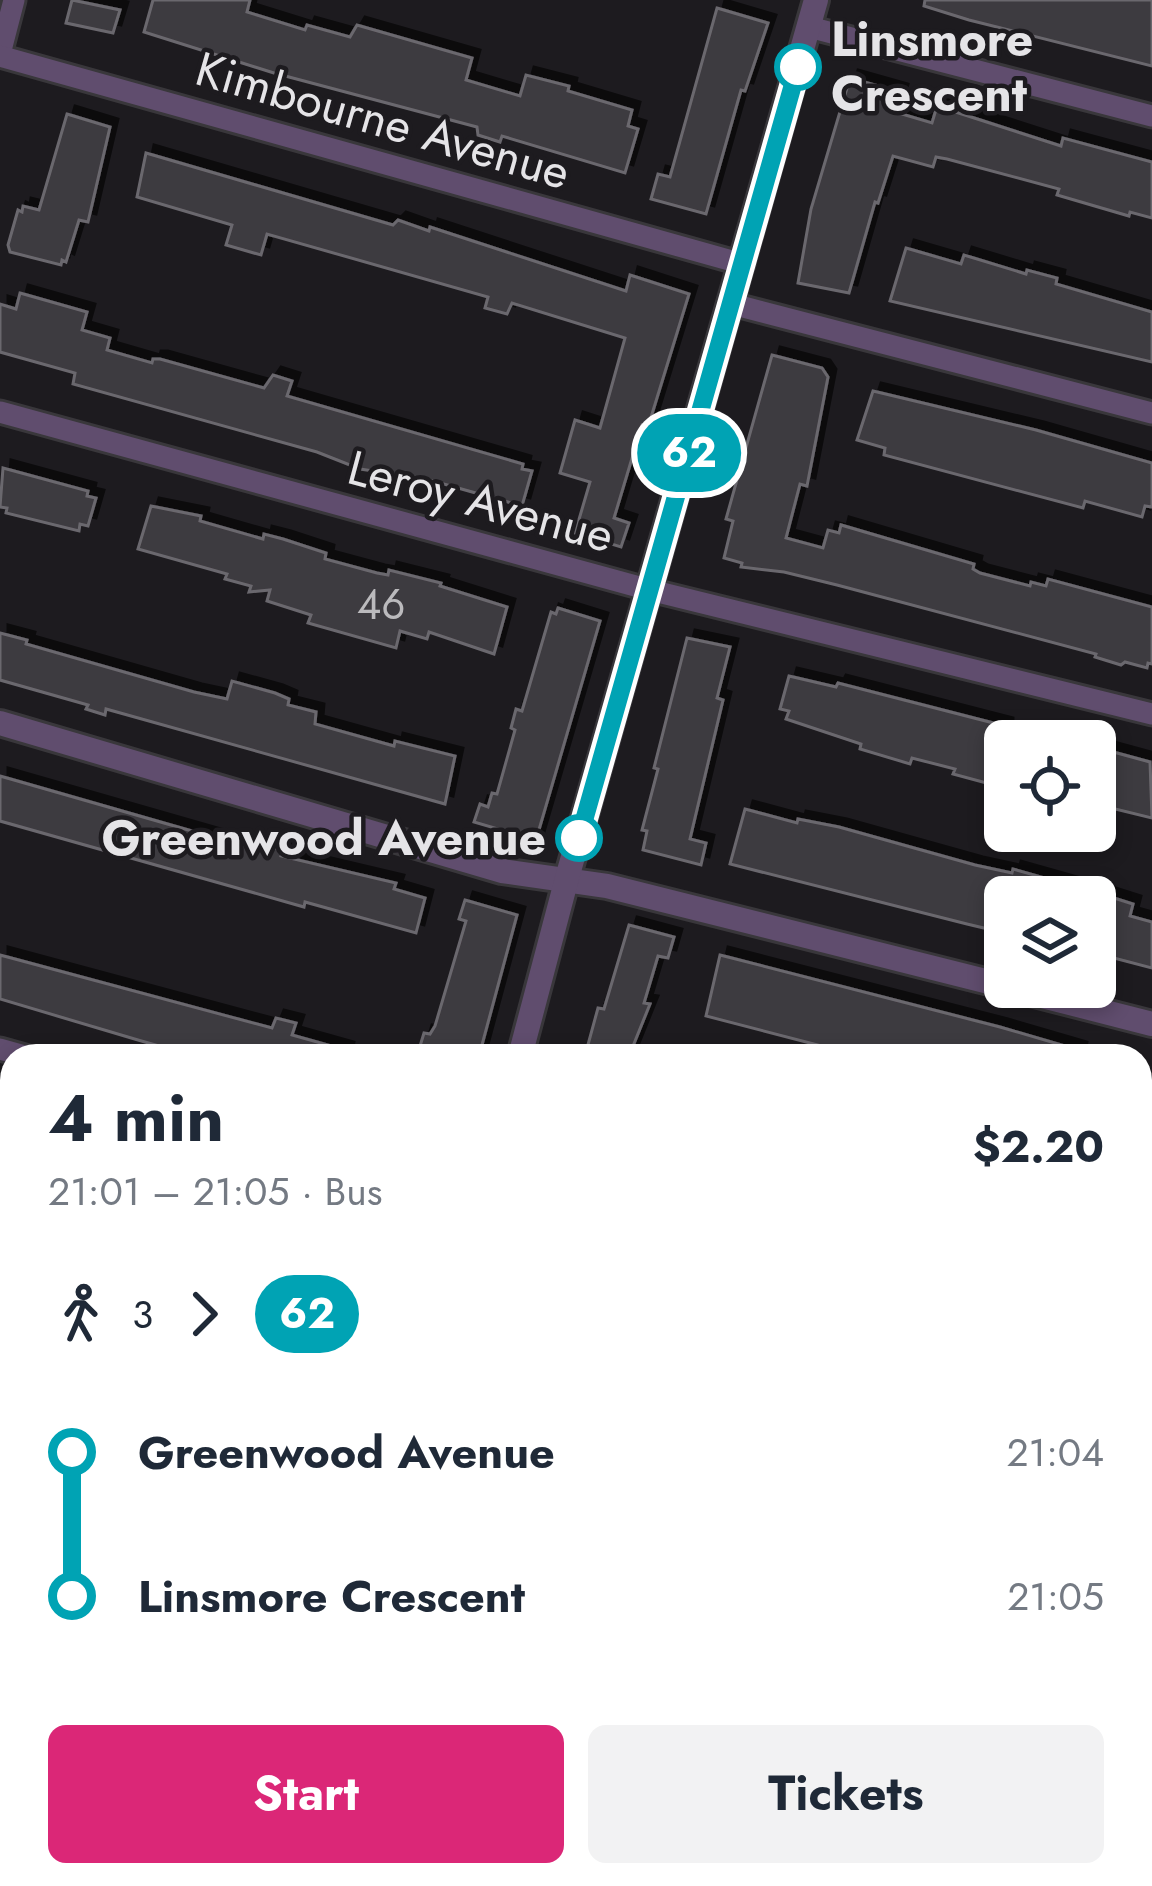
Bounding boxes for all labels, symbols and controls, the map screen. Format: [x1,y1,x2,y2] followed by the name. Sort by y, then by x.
[831,5,1033,129] place label: Linsmore Crescent
[188,34,578,207] street label: Kimbourne Avenue
[776,45,820,89] marker: Linsmore Crescent
[635,414,743,492] line badge: 62
[661,422,717,483] text: 62
[340,433,621,570] street label: Leroy Avenue
[357,574,405,635] house number: 46
[984,720,1116,1008] map controls
[984,720,1116,852] button: locate
[101,804,546,873] place label: Greenwood Avenue
[557,816,601,860] marker: Greenwood Avenue
[984,876,1116,1008] button: layers
[48,1070,224,1166] text: 4 min
[973,1114,1104,1179] text: $2.20
[48,1163,383,1220] text: 21:01 – 21:05 · Bus
[48,1281,114,1347] icon: walk
[171,1281,237,1347] icon: forward
[279,1283,335,1344] text: 62
[132,1286,153,1343] text: 3
[138,1420,555,1485] text: Greenwood Avenue
[1006,1424,1104,1481] text: 21:04
[138,1564,525,1629] text: Linsmore Crescent
[1007,1568,1104,1625] text: 21:05
[48,1725,564,1863] button: Start
[588,1725,1104,1863] button: Tickets

